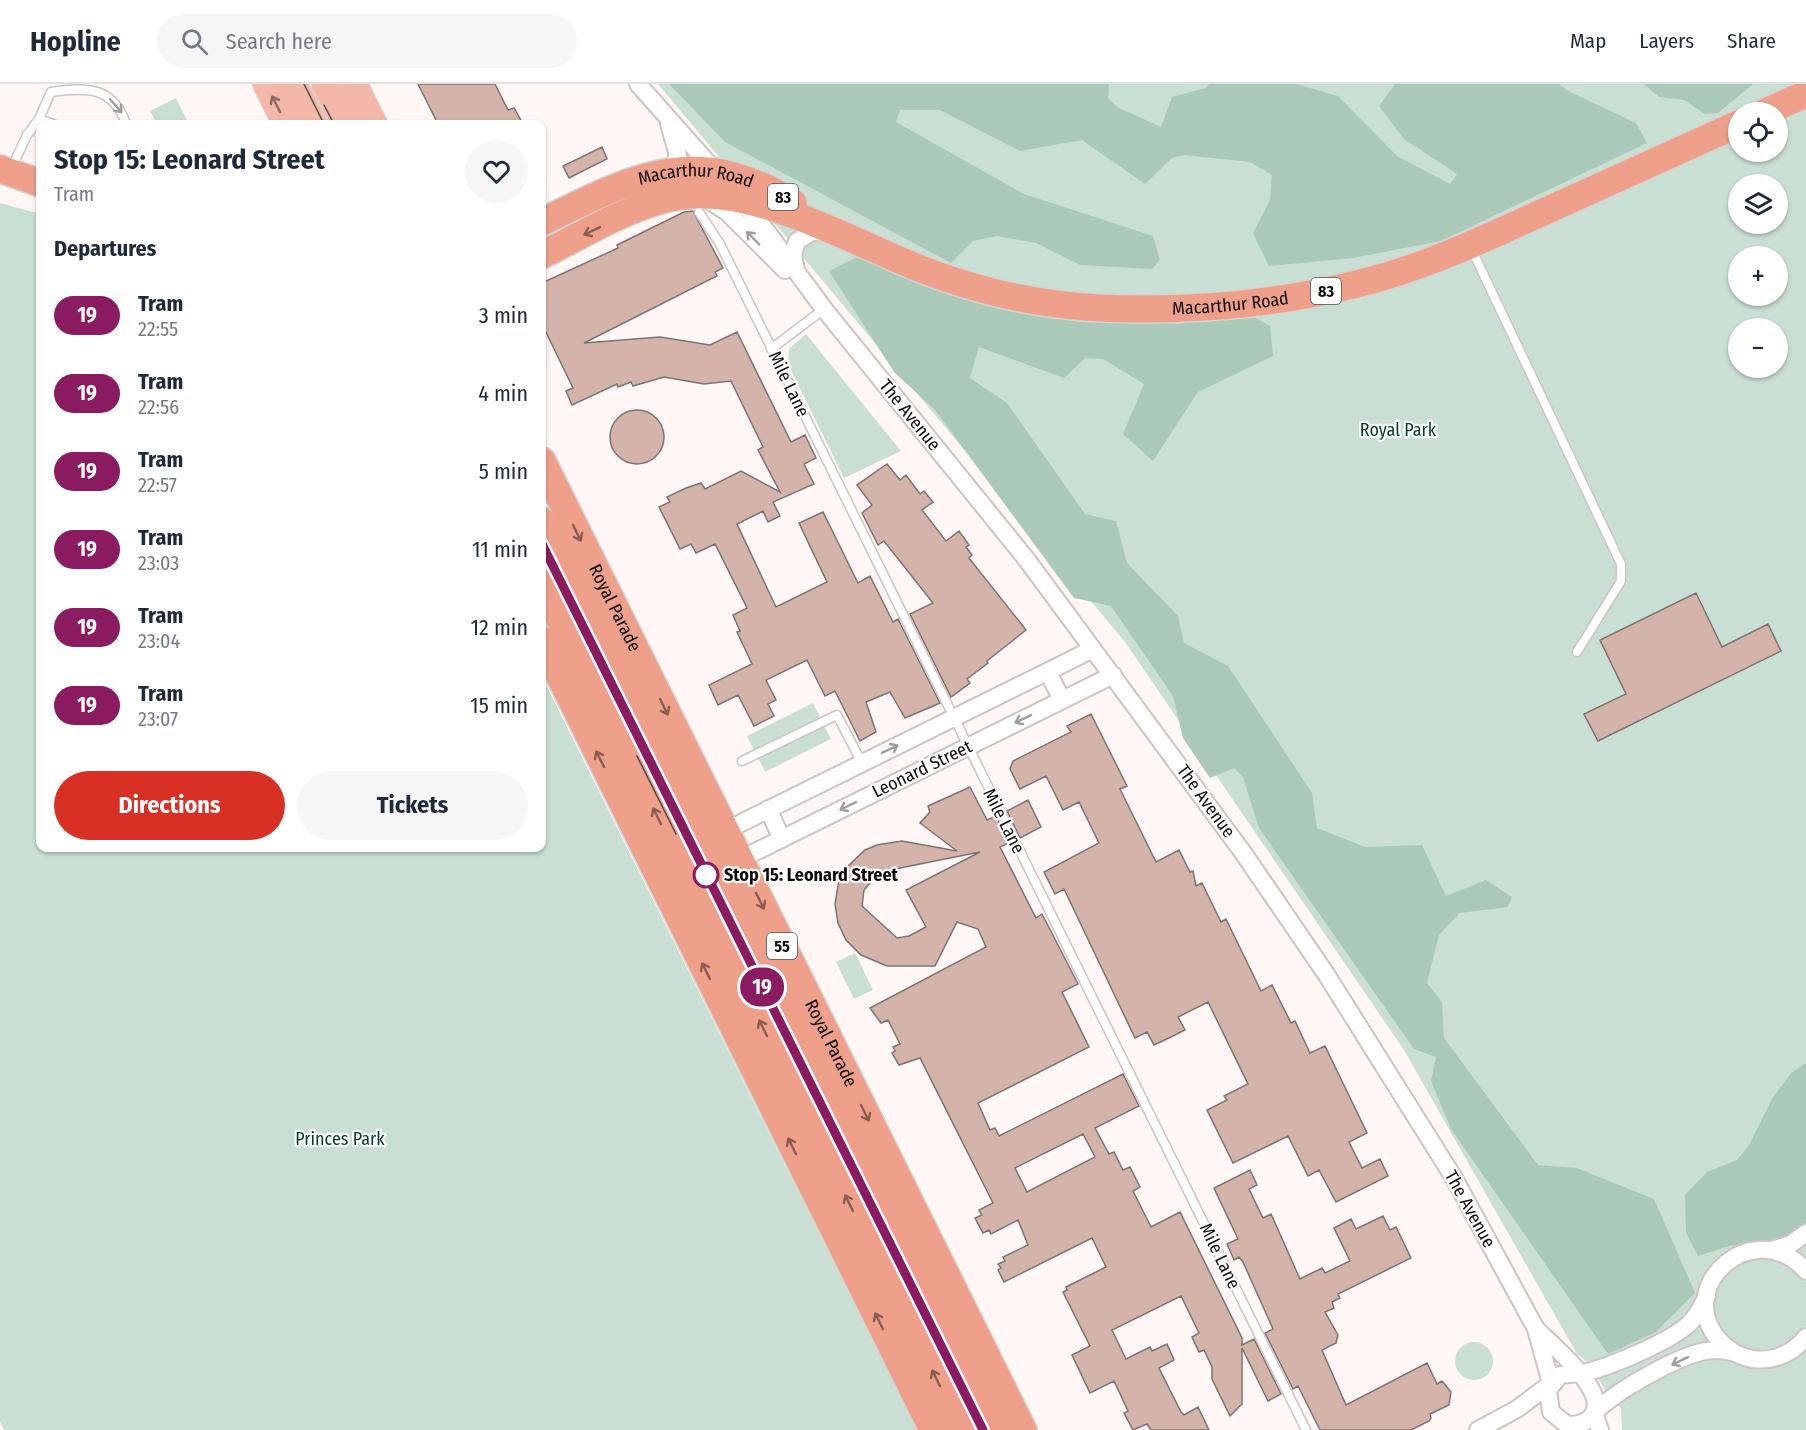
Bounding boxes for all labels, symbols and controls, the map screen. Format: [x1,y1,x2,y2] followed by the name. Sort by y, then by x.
[157,14,577,68] search box
[30,25,121,58] text: Hopline
[178,25,211,58] icon: search
[226,28,332,55] text: Search here
[1570,28,1606,54] text: Map
[1639,28,1694,54] text: Layers
[1727,28,1776,54] text: Share
[270,96,281,114] one-way arrow
[109,98,122,114] one-way arrow
[1728,102,1788,378] map controls
[1728,102,1788,162] button: locate
[465,140,528,203] button: heart
[54,143,325,176] text: Stop 15: Leonard Street
[635,159,757,192] street label: Macarthur Road
[1728,174,1788,234] button: layers
[54,182,94,206] text: Tram
[768,184,798,210] road number: 83
[583,225,601,237] one-way arrow
[746,230,761,245] one-way arrow
[54,235,156,262] text: Departures
[1728,246,1788,306] button: +
[1311,278,1341,304] road number: 83
[1172,287,1290,319] street label: Macarthur Road
[138,290,183,317] text: Tram
[77,302,97,328] text: 19
[479,302,528,329] text: 3 min
[138,317,178,341] text: 22:55
[1728,318,1788,378] button: −
[764,348,814,420] street label: Mile Lane
[138,368,183,395] text: Tram
[875,375,945,455] street label: The Avenue
[77,380,97,406] text: 19
[478,380,528,407] text: 4 min
[138,395,179,419] text: 22:56
[1360,419,1437,441] park label: Royal Park
[138,446,183,473] text: Tram
[77,458,97,484] text: 19
[479,458,528,485] text: 5 min
[138,473,177,497] text: 22:57
[571,523,583,541] one-way arrow
[138,524,183,551] text: Tram
[77,536,97,562] text: 19
[472,536,528,563] text: 11 min
[138,551,179,575] text: 23:03
[584,561,646,655] street label: Royal Parade
[138,602,183,629] text: Tram
[77,614,97,640] text: 19
[470,614,528,641] text: 12 min
[138,629,180,653] text: 23:04
[138,680,183,707] text: Tram
[77,692,97,718] text: 19
[470,692,528,719] text: 15 min
[658,698,670,716] one-way arrow
[138,707,178,731] text: 23:07
[1014,714,1032,726] one-way arrow
[869,735,976,803] street label: Leonard Street
[881,742,899,754] one-way arrow
[594,751,606,769] one-way arrow
[1172,760,1240,842] street label: The Avenue
[54,771,285,840] button: Directions
[297,771,528,840] button: Tickets
[978,785,1030,857] street label: Mile Lane
[839,800,857,812] one-way arrow
[651,807,663,825] one-way arrow
[693,862,719,888] marker: Stop 15: Leonard Street
[724,864,899,886] place label: Stop 15: Leonard Street
[754,891,766,909] one-way arrow
[767,933,797,959] road number: 55
[700,963,711,981] one-way arrow
[735,968,789,1006] line badge: 19
[752,974,772,1000] text: 19
[800,996,862,1091] street label: Royal Parade
[756,1020,768,1038] one-way arrow
[859,1104,871,1121] one-way arrow
[295,1128,385,1150] park label: Princes Park
[786,1138,797,1156] one-way arrow
[1440,1166,1500,1252] street label: The Avenue
[843,1194,855,1212] one-way arrow
[1195,1220,1245,1292] street label: Mile Lane
[872,1313,884,1331] one-way arrow
[1671,1356,1689,1368] one-way arrow
[930,1369,941,1387] one-way arrow

